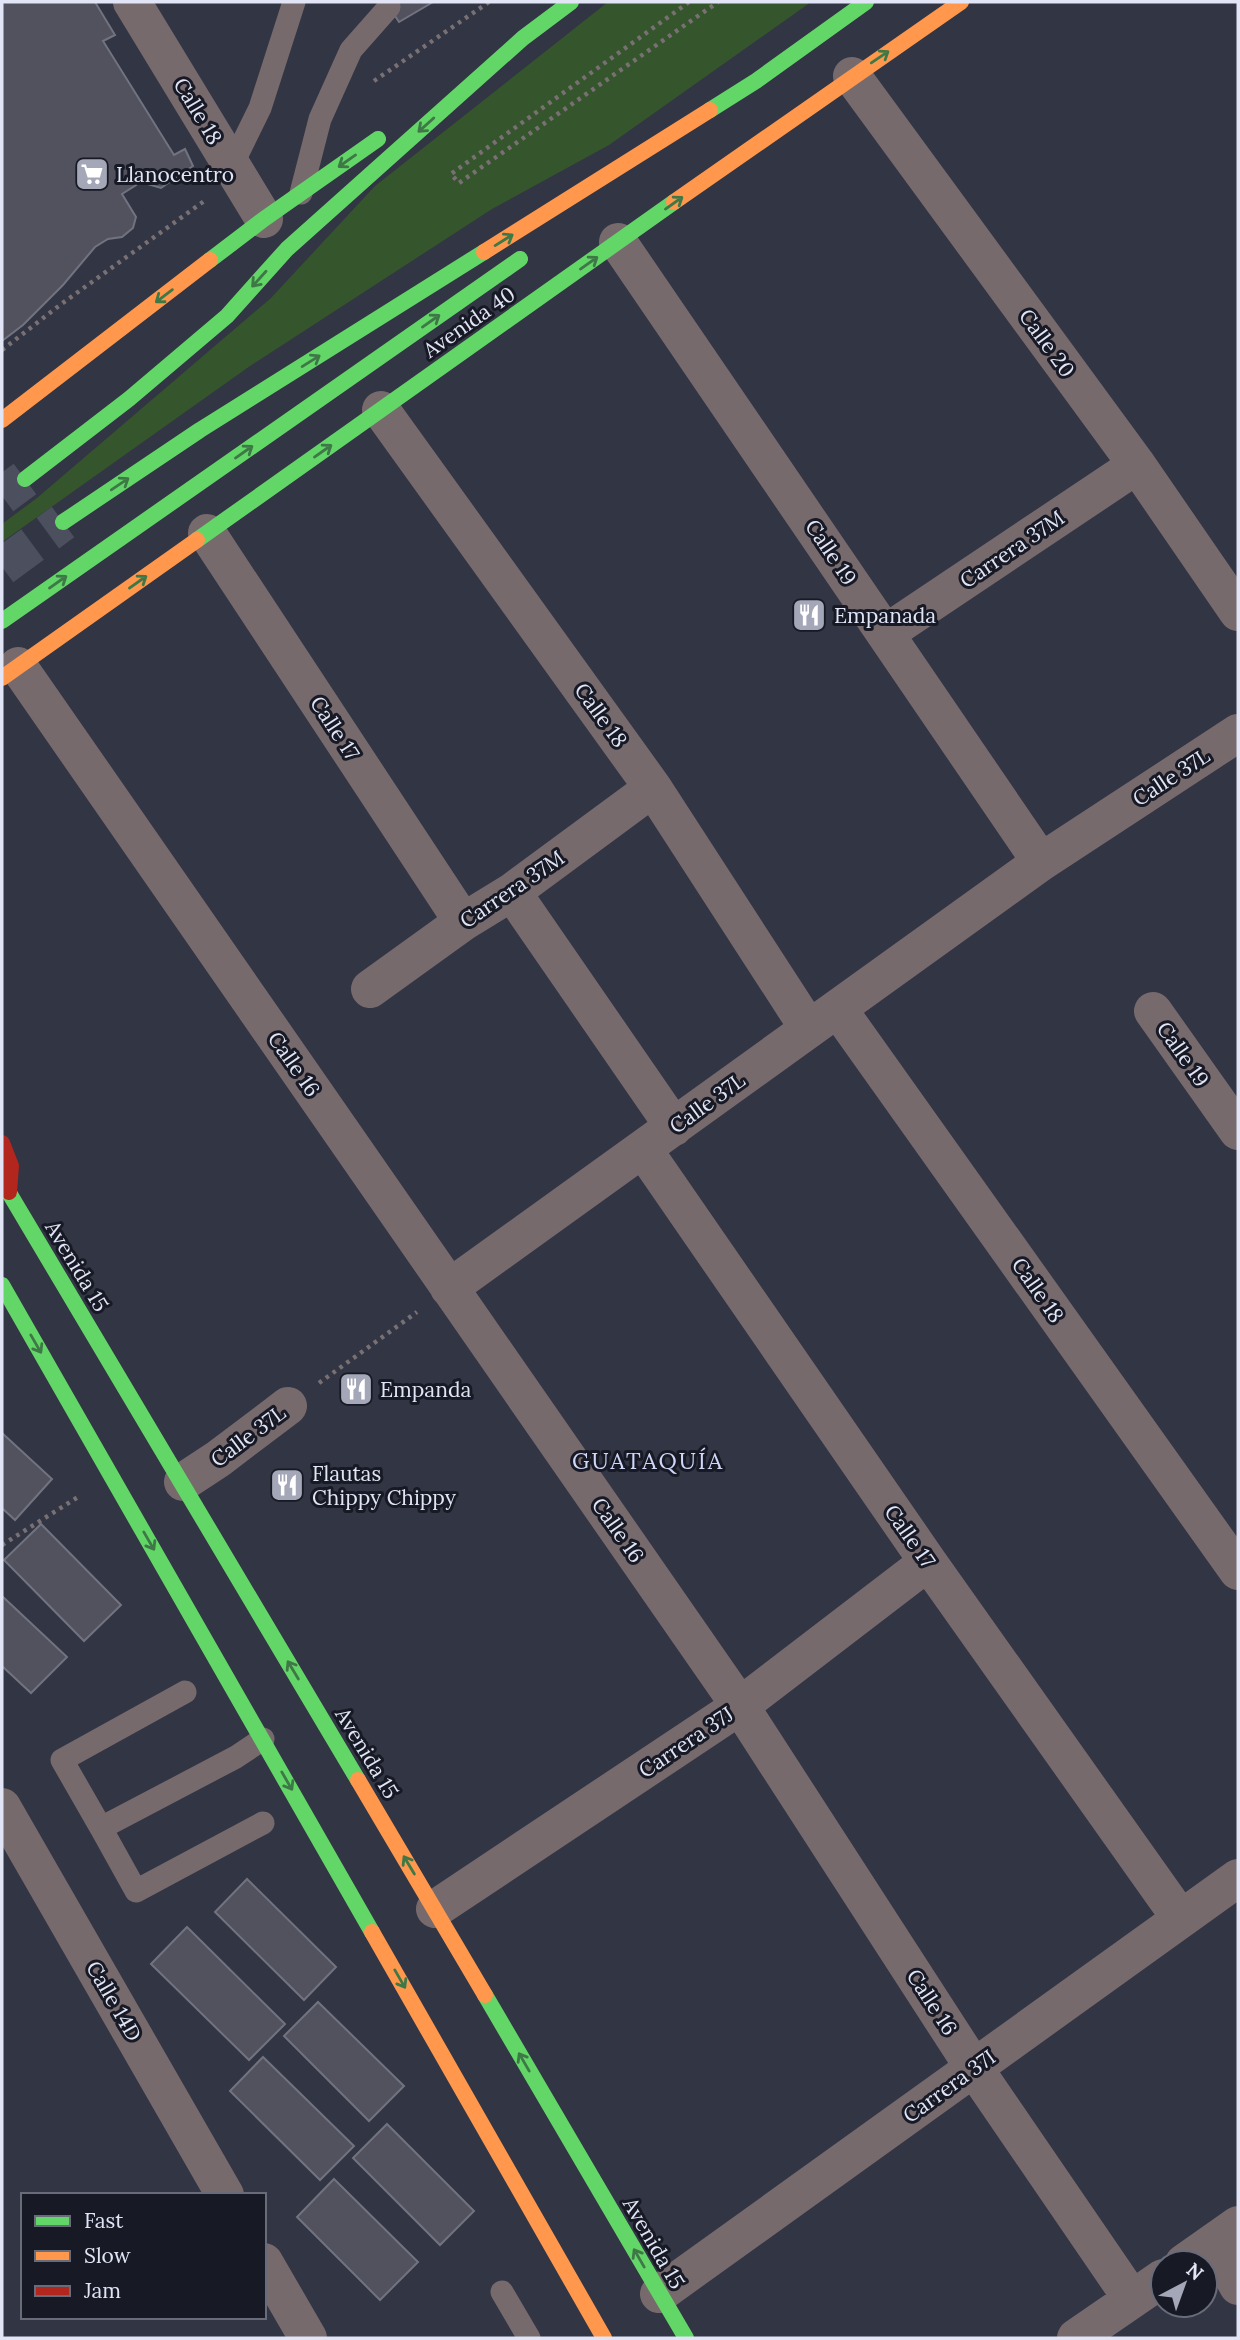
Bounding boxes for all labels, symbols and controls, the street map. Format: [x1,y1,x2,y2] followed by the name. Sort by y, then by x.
[870,50,889,64] one-way arrow
[168,73,228,149] street label: Calle 18
[417,117,435,133] one-way arrow
[338,154,357,168] one-way arrow
[73,155,111,193] supermarket icon: Llanocentro
[116,161,234,188] place label: Llanocentro
[664,196,683,210] one-way arrow
[494,233,514,247] one-way arrow
[579,256,598,270] one-way arrow
[251,270,267,288] one-way arrow
[417,280,520,364] street label: Avenida 40
[155,289,174,304] one-way arrow
[1013,303,1081,383] street label: Calle 20
[420,314,440,328] one-way arrow
[301,353,321,367] one-way arrow
[313,443,332,458] one-way arrow
[234,445,253,459] one-way arrow
[110,477,129,491] one-way arrow
[955,504,1069,594] street label: Carrera 37M
[799,514,863,590] street label: Calle 19
[48,575,67,589] one-way arrow
[128,575,147,589] one-way arrow
[790,596,828,634] restaurant icon: Empanada
[834,602,936,629] place label: Empanada
[569,677,633,753] street label: Calle 18
[304,691,366,765] street label: Calle 17
[1127,742,1215,812] street label: Calle 37L
[455,844,569,934] street label: Carrera 37M
[1151,1016,1215,1092] street label: Calle 19
[262,1026,326,1102] street label: Calle 16
[664,1067,750,1139] street label: Calle 37L
[39,1215,115,1316] street label: Avenida 15
[1006,1252,1070,1328] street label: Calle 18
[29,1334,43,1354] one-way arrow
[337,1370,375,1408] restaurant icon: Empanda
[380,1376,472,1403] place label: Empanda
[205,1399,291,1473] street label: Calle 37L
[572,1446,724,1475] district label: GUATAQUÍA
[312,1460,456,1511] place label: Flautas Chippy Chippy
[268,1466,306,1504] restaurant icon: Flautas Chippy Chippy
[586,1492,650,1568] street label: Calle 16
[879,1499,942,1573] street label: Calle 17
[142,1531,156,1551] one-way arrow
[286,1660,300,1680] one-way arrow
[633,1700,739,1784] street label: Carrera 37J
[329,1702,405,1803] street label: Avenida 15
[280,1771,294,1791] one-way arrow
[402,1856,416,1876] one-way arrow
[80,1956,148,2046] street label: Calle 14D
[901,1964,963,2040] street label: Calle 16
[393,1969,407,1989] one-way arrow
[897,2043,1001,2129] street label: Carrera 37I
[517,2052,531,2072] one-way arrow
[616,2192,691,2294] street label: Avenida 15
[21,2193,266,2319] legend
[84,2207,124,2234] text: Fast
[84,2242,131,2269] text: Slow
[631,2249,645,2269] one-way arrow
[1149,2249,1219,2319] north arrow
[1182,2257,1209,2285] text: N
[83,2277,121,2304] text: Jam

